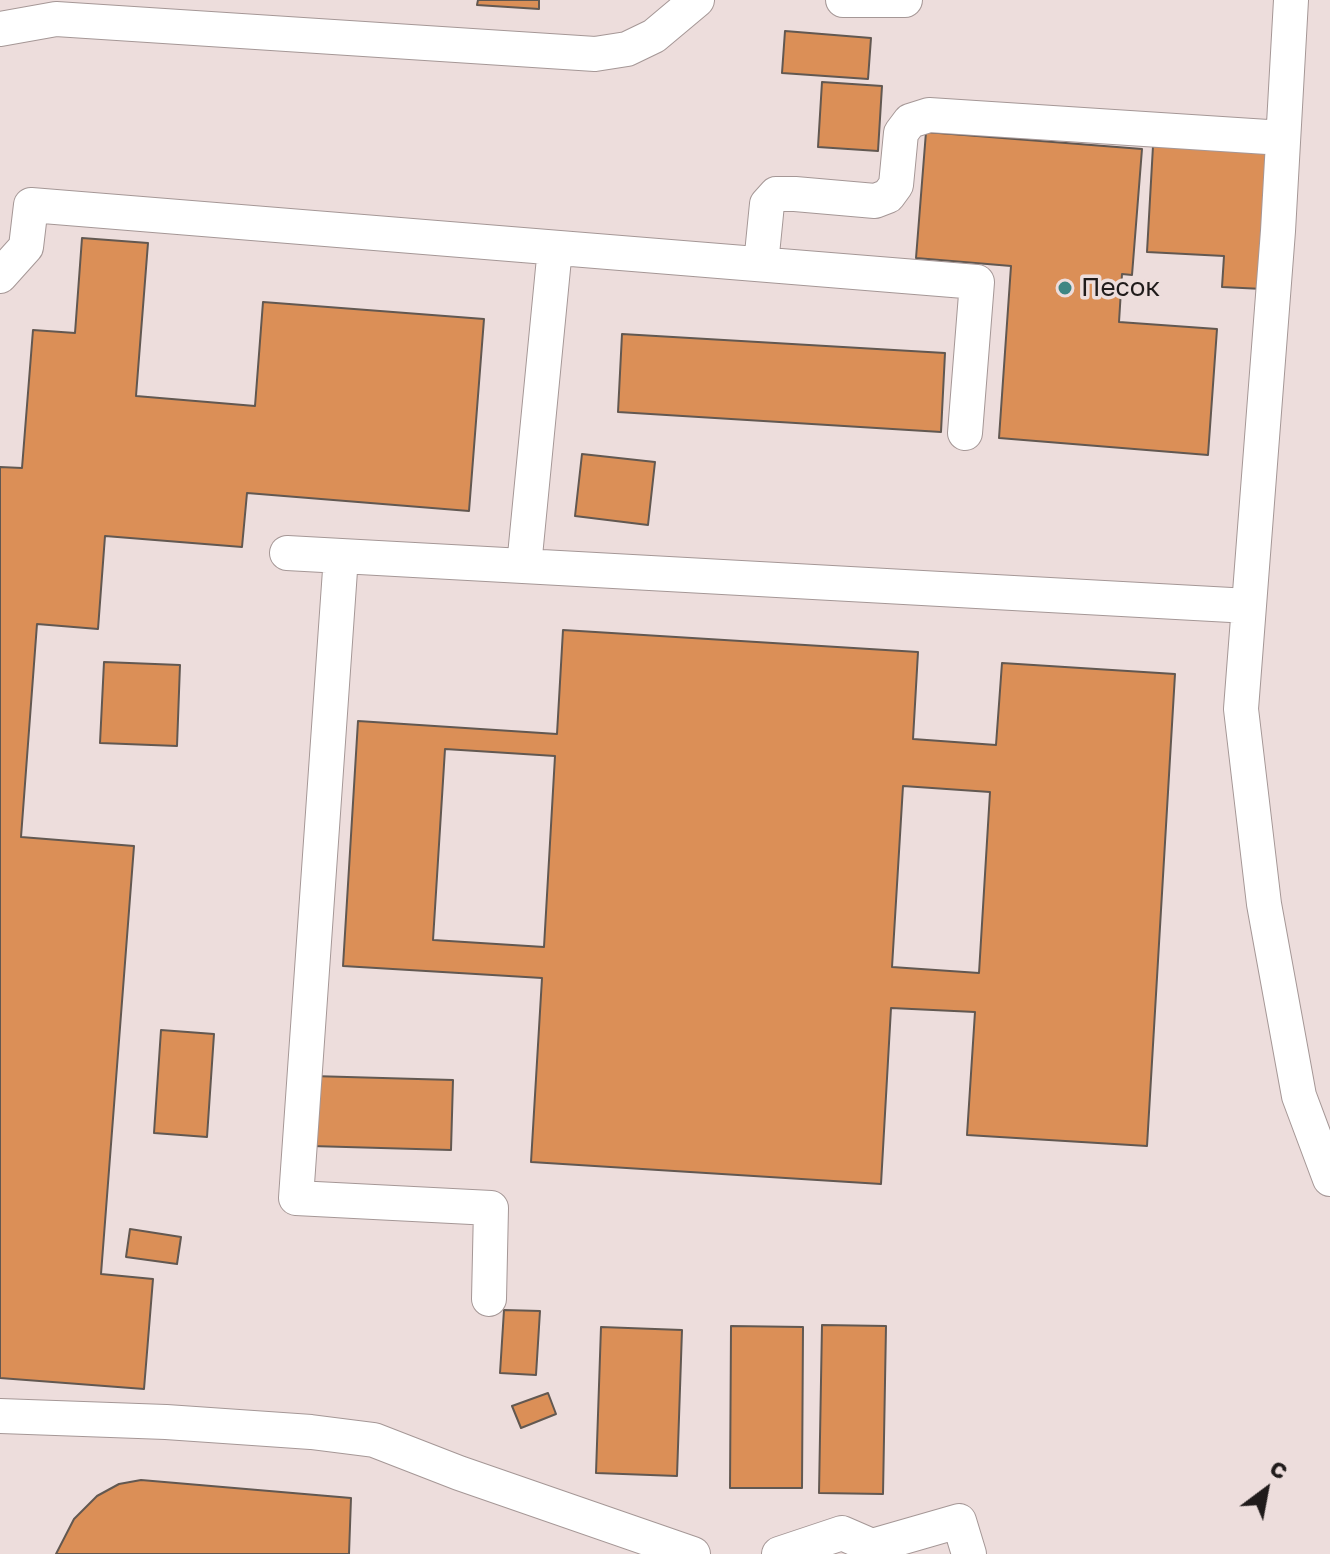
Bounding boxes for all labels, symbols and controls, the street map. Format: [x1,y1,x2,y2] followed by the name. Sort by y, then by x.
[1081,272,1160,304] place label: Песок
[1056,279,1074,297] marker: Песок
[1226,1450,1306,1530] north arrow
[1265,1454,1293,1485] text: С

